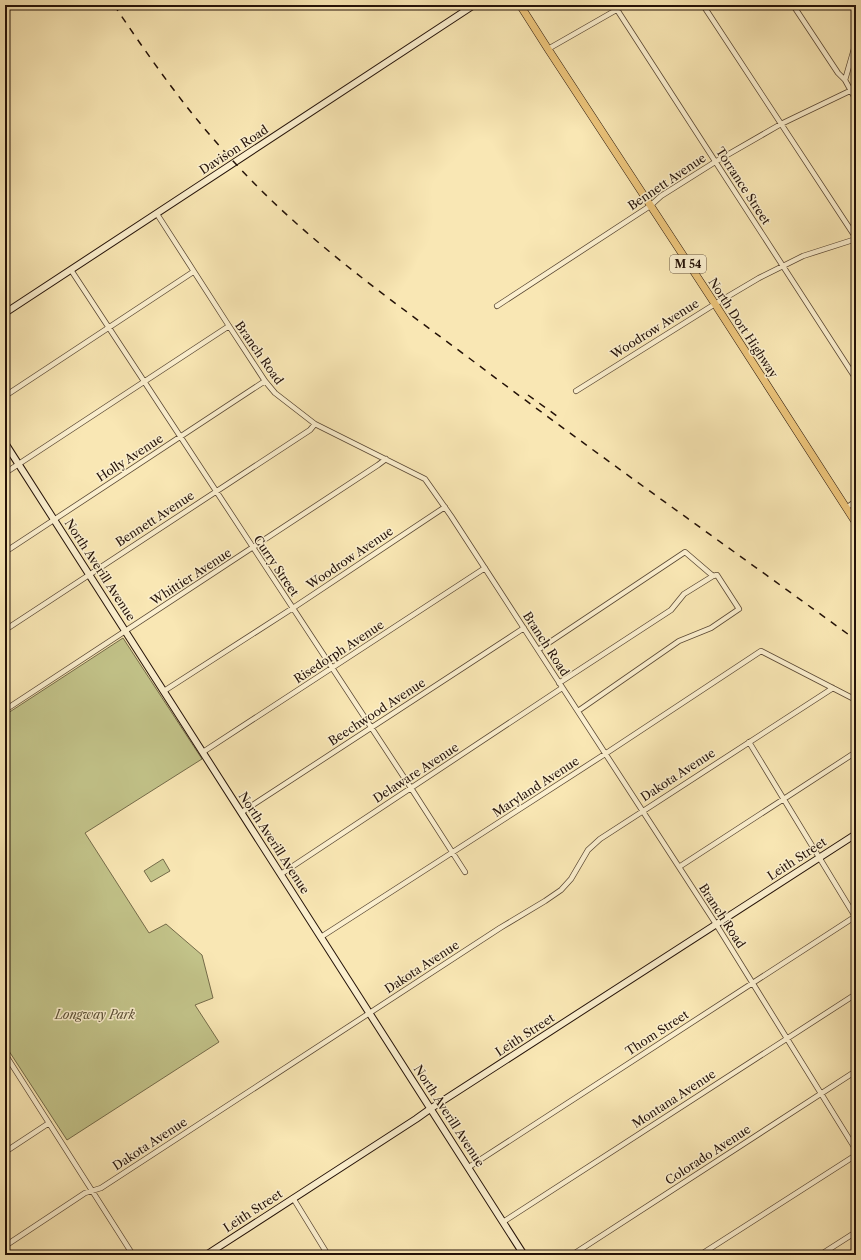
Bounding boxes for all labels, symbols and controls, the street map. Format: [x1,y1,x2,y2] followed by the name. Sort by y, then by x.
[197,121,271,177] street label: Davison Road
[713,144,774,228] street label: Torrance Street
[625,150,709,213] street label: Bennett Avenue
[670,255,706,273] road number: M 54
[705,275,782,381] street label: North Dort Highway
[607,295,702,362] street label: Woodrow Avenue
[232,318,287,388] street label: Branch Road
[94,430,166,485] street label: Holly Avenue
[113,487,197,550] street label: Bennett Avenue
[62,516,139,624] street label: North Averill Avenue
[303,523,396,593] street label: Woodrow Avenue
[251,532,303,600] street label: Curry Street
[147,545,234,609] street label: Whittier Avenue
[520,609,573,679] street label: Branch Road
[291,617,387,686] street label: Risedorph Avenue
[326,675,428,748] street label: Beechwood Avenue
[370,739,462,806] street label: Delaware Avenue
[638,745,718,804] street label: Dakota Avenue
[490,753,582,820] street label: Maryland Avenue
[236,789,313,897] street label: North Averill Avenue
[764,834,830,883] street label: Leith Street
[696,881,749,951] street label: Branch Road
[382,937,462,996] street label: Dakota Avenue
[622,1006,692,1059] street label: Thom Street
[54,1007,136,1022] park label: Longway Park
[492,1010,558,1059] street label: Leith Street
[411,1062,488,1170] street label: North Averill Avenue
[629,1066,718,1131] street label: Montana Avenue
[110,1114,190,1173] street label: Dakota Avenue
[662,1121,754,1188] street label: Colorado Avenue
[220,1186,286,1235] street label: Leith Street

